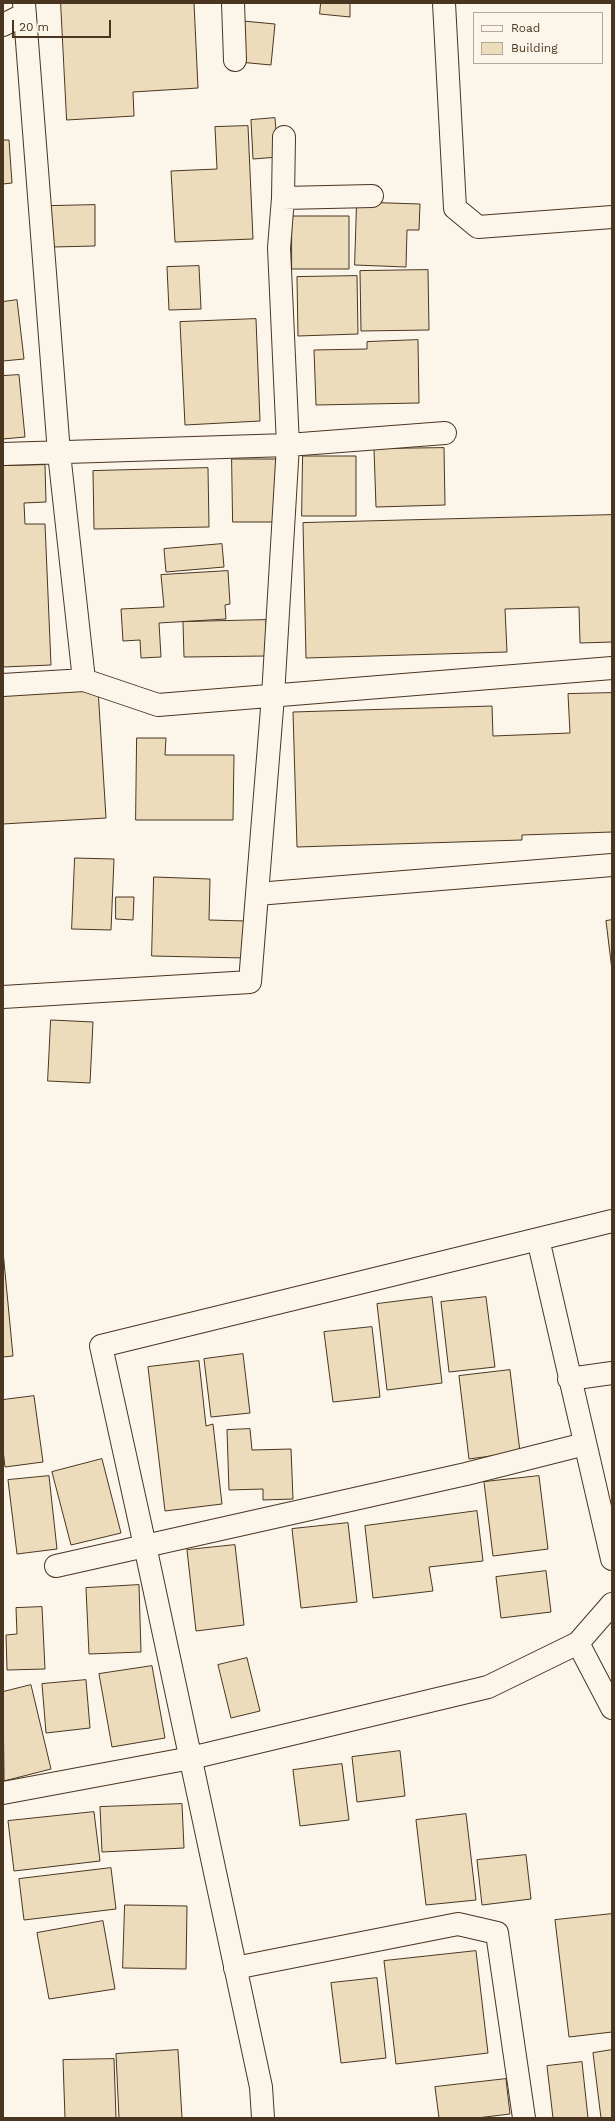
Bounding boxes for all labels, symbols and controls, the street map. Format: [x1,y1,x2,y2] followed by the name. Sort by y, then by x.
[14,12,113,38] scale bar
[473,12,603,64] legend
[19,20,49,34] text: 20 m
[511,21,540,35] text: Road
[511,41,558,55] text: Building

